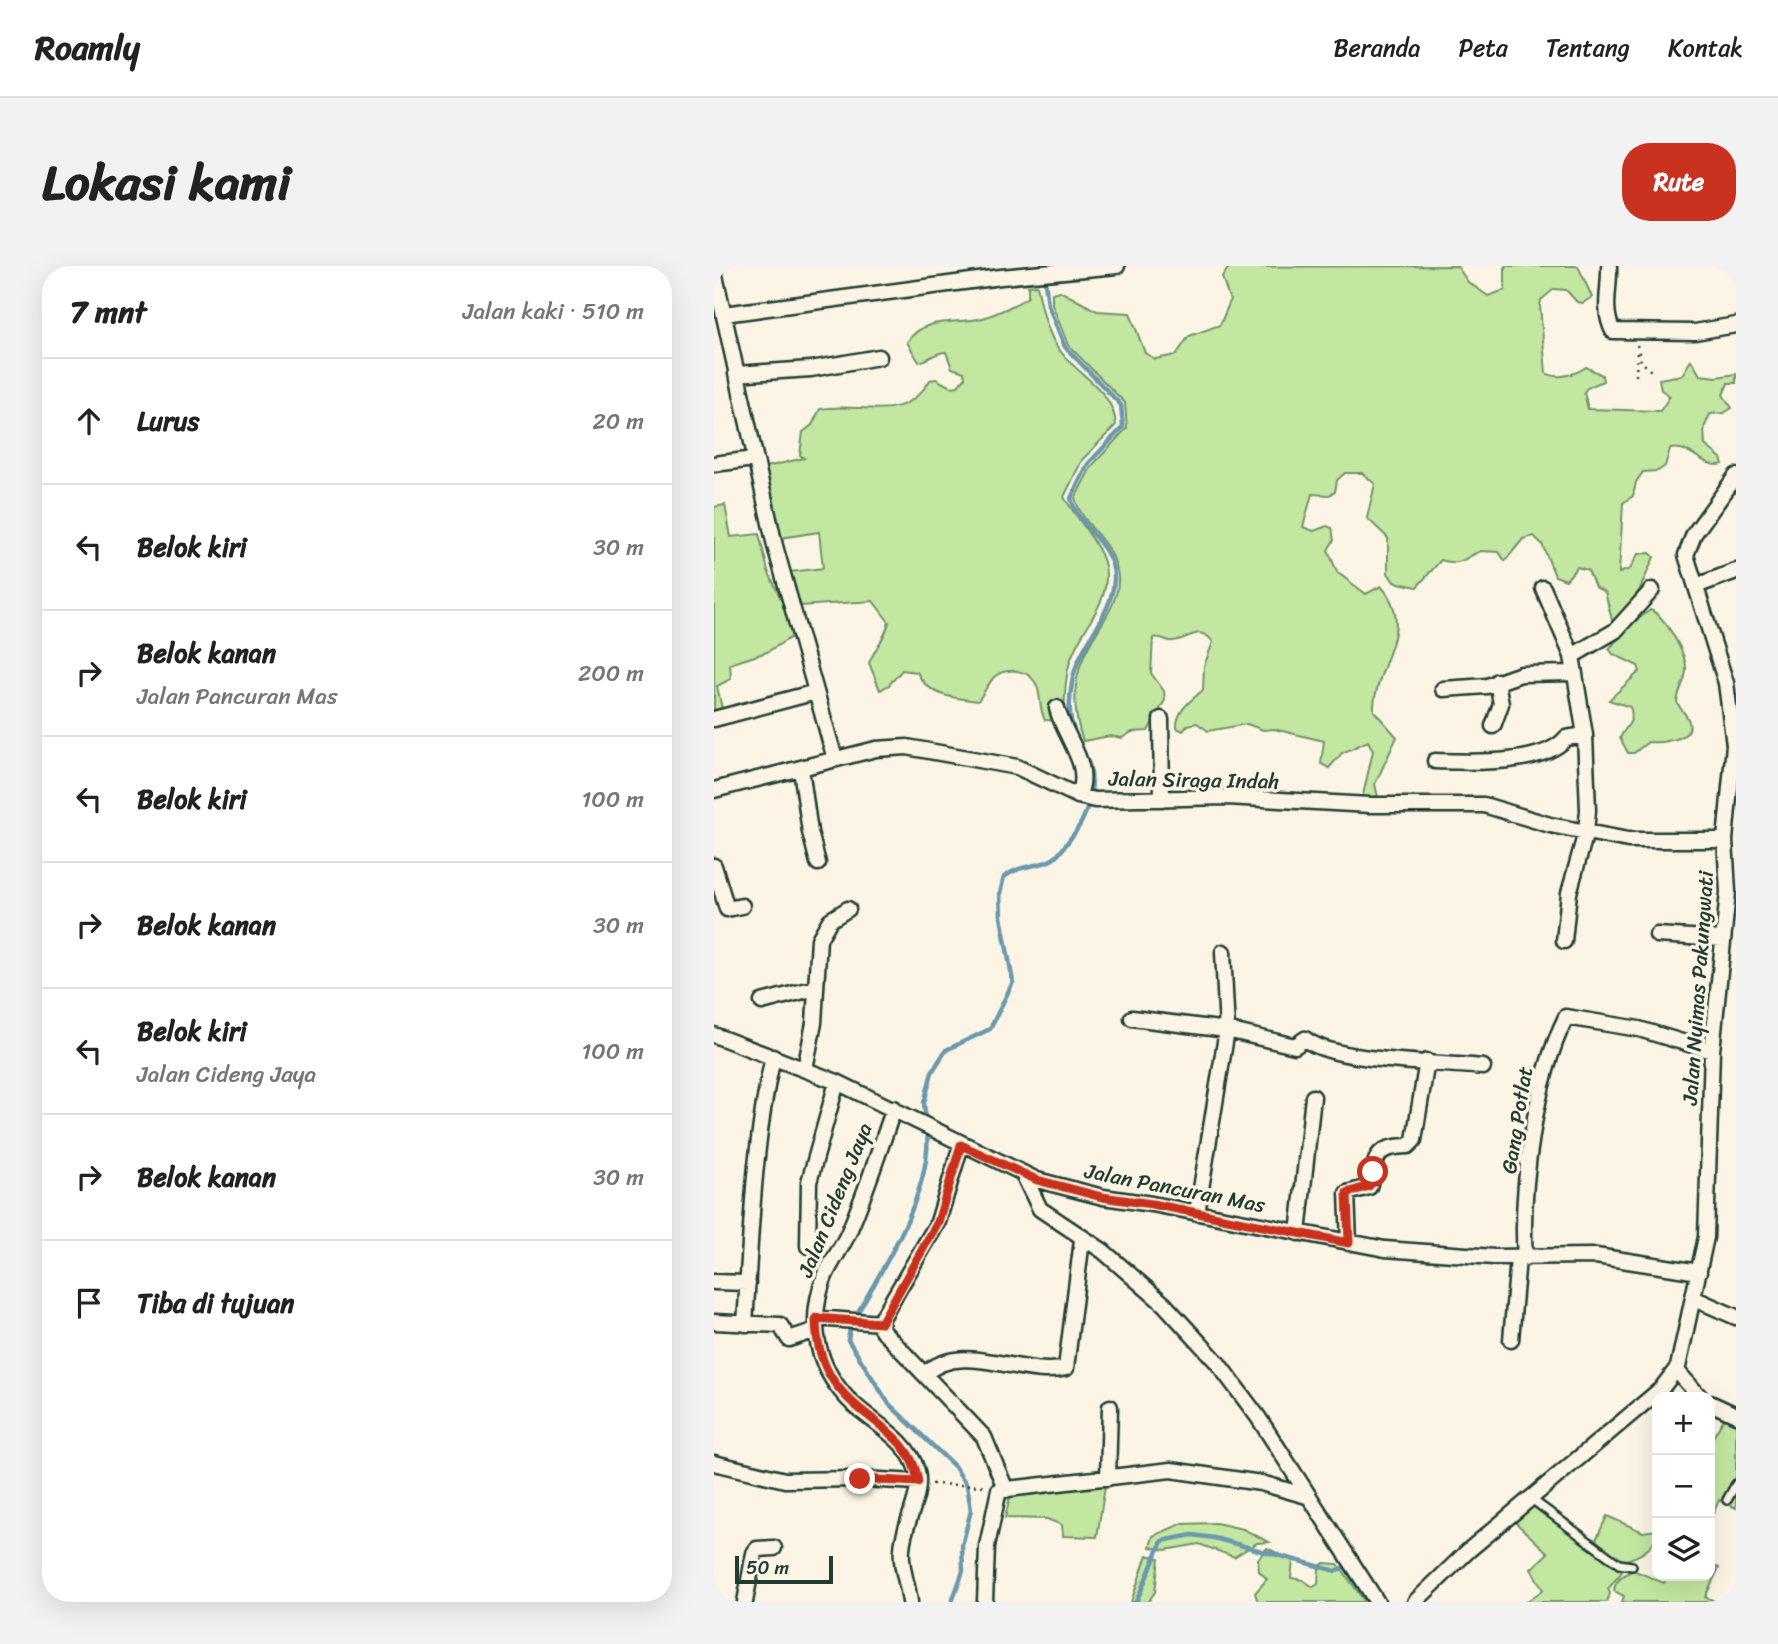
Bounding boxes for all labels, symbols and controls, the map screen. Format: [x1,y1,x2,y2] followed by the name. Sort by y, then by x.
[35,19,140,77] text: Roamly
[1333,27,1420,69] text: Beranda
[1458,27,1508,69] text: Peta
[1546,27,1630,69] text: Tentang
[1668,27,1743,69] text: Kontak
[42,139,291,226] text: Lokasi kami
[1622,143,1736,221] button: Rute
[70,285,146,339] text: 7 mnt
[463,291,644,332] text: Jalan kaki · 510 m
[137,398,200,444] text: Lurus
[593,401,644,442] text: 20 m
[70,402,108,440] icon: ahead
[137,524,247,570] text: Belok kiri
[593,527,644,568] text: 30 m
[70,528,108,566] icon: left
[137,630,276,676] text: Belok kanan
[578,653,644,694] text: 200 m
[70,654,108,692] icon: right
[137,676,338,717] text: Jalan Pancuran Mas
[1107,759,1280,800] street label: Jalan Siraga Indah
[137,776,247,822] text: Belok kiri
[581,779,644,820] text: 100 m
[70,780,108,818] icon: left
[1671,869,1725,1107] street label: Jalan Nyimas Pakungwati
[137,902,276,948] text: Belok kanan
[593,905,644,946] text: 30 m
[70,906,108,944] icon: right
[137,1008,247,1054] text: Belok kiri
[581,1031,644,1072] text: 100 m
[70,1032,108,1070] icon: left
[137,1054,316,1095] text: Jalan Cideng Jaya
[1490,1064,1544,1176] street label: Gang Potlat
[786,1117,883,1284] street label: Jalan Cideng Jaya
[1081,1152,1269,1224] street label: Jalan Pancuran Mas
[137,1154,276,1200] text: Belok kanan
[1357,1156,1388,1187] route start
[593,1157,644,1198] text: 30 m
[70,1158,108,1196] icon: right
[137,1280,294,1326] text: Tiba di tujuan
[70,1284,108,1322] icon: arrive
[1652,1392,1715,1581] map controls
[1652,1392,1715,1455] button: +
[1652,1455,1715,1518] button: −
[844,1463,875,1494] route end
[1652,1518,1715,1581] button: layers
[746,1551,789,1584] text: 50 m
[735,1553,833,1585] scale bar

